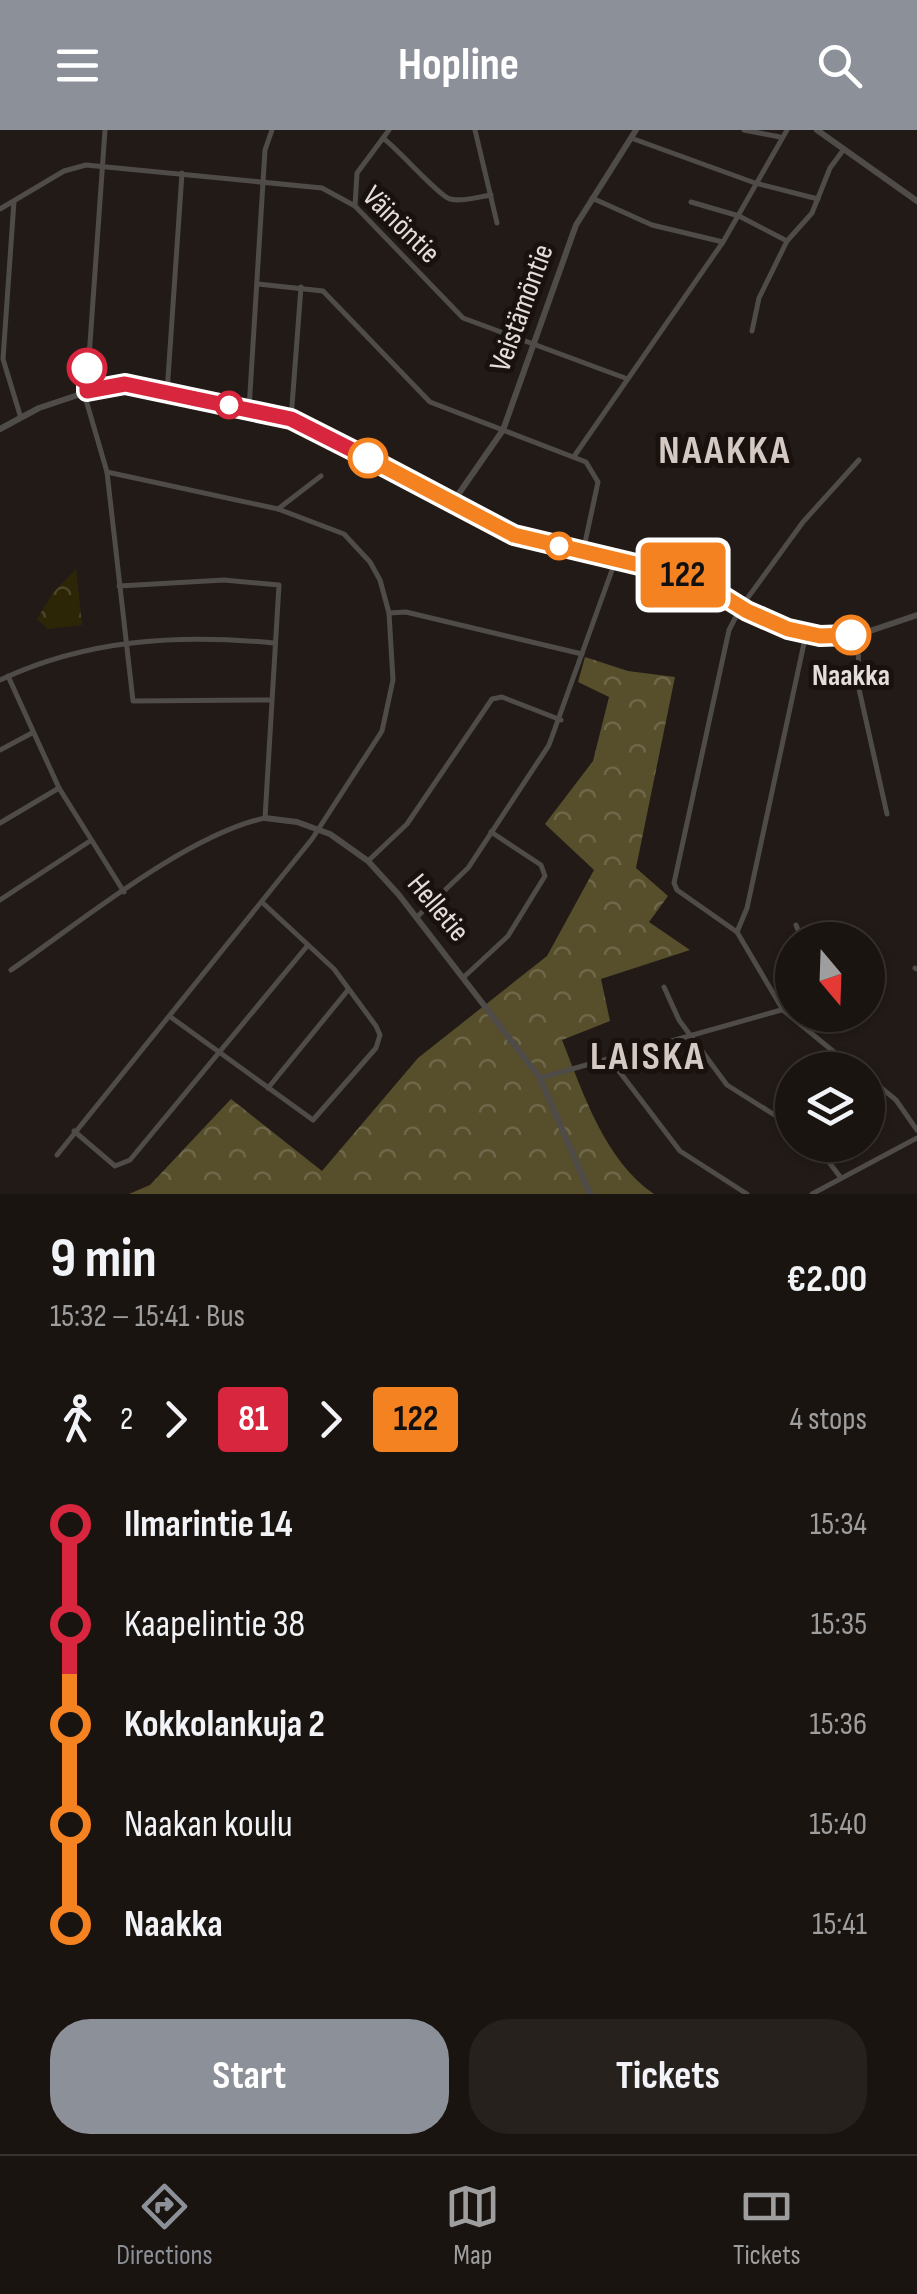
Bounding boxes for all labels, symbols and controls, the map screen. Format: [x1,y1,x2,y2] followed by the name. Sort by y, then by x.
[50,38,105,93] icon: menu
[398,38,519,93] text: Hopline
[812,38,867,93] icon: search
[355,179,447,271] street label: Väinöntie
[482,239,562,377] street label: Veistämöntie
[68,349,106,387] unlabelled marker
[216,392,242,418] unlabelled marker
[658,427,792,475] district label: NAAKKA
[349,439,387,477] unlabelled marker
[546,533,572,559] unlabelled marker
[626,542,740,608] line badge: 122
[661,554,705,597] text: 122
[832,616,870,654] marker: Naakka
[812,658,890,694] place label: Naakka
[399,867,477,949] street label: Helletie
[775,922,885,1032] north arrow
[775,922,885,1162] map controls
[590,1033,706,1081] district label: LAISKA
[775,1052,885,1162] button: layers
[50,1226,157,1293] text: 9 min
[786,1257,867,1302] text: €2.00
[50,1297,245,1336] text: 15:32 – 15:41 · Bus
[50,1392,105,1447] icon: walk
[148,1392,203,1447] icon: forward
[303,1392,358,1447] icon: forward
[238,1398,268,1441] text: 81
[393,1398,438,1441] text: 122
[120,1400,133,1439] text: 2
[790,1400,867,1439] text: 4 stops
[124,1502,293,1547] text: Ilmarintie 14
[810,1505,867,1544] text: 15:34
[124,1602,305,1647] text: Kaapelintie 38
[811,1605,867,1644] text: 15:35
[124,1702,325,1747] text: Kokkolankuja 2
[810,1705,867,1744] text: 15:36
[124,1802,293,1847] text: Naakan koulu
[809,1805,867,1844] text: 15:40
[124,1902,223,1947] text: Naakka
[812,1905,867,1944] text: 15:41
[50,2019,449,2134] button: Start
[469,2019,867,2134] button: Tickets
[116,2179,213,2272] tab: Directions
[445,2179,500,2272] tab: Map
[733,2179,801,2272] tab: Tickets

